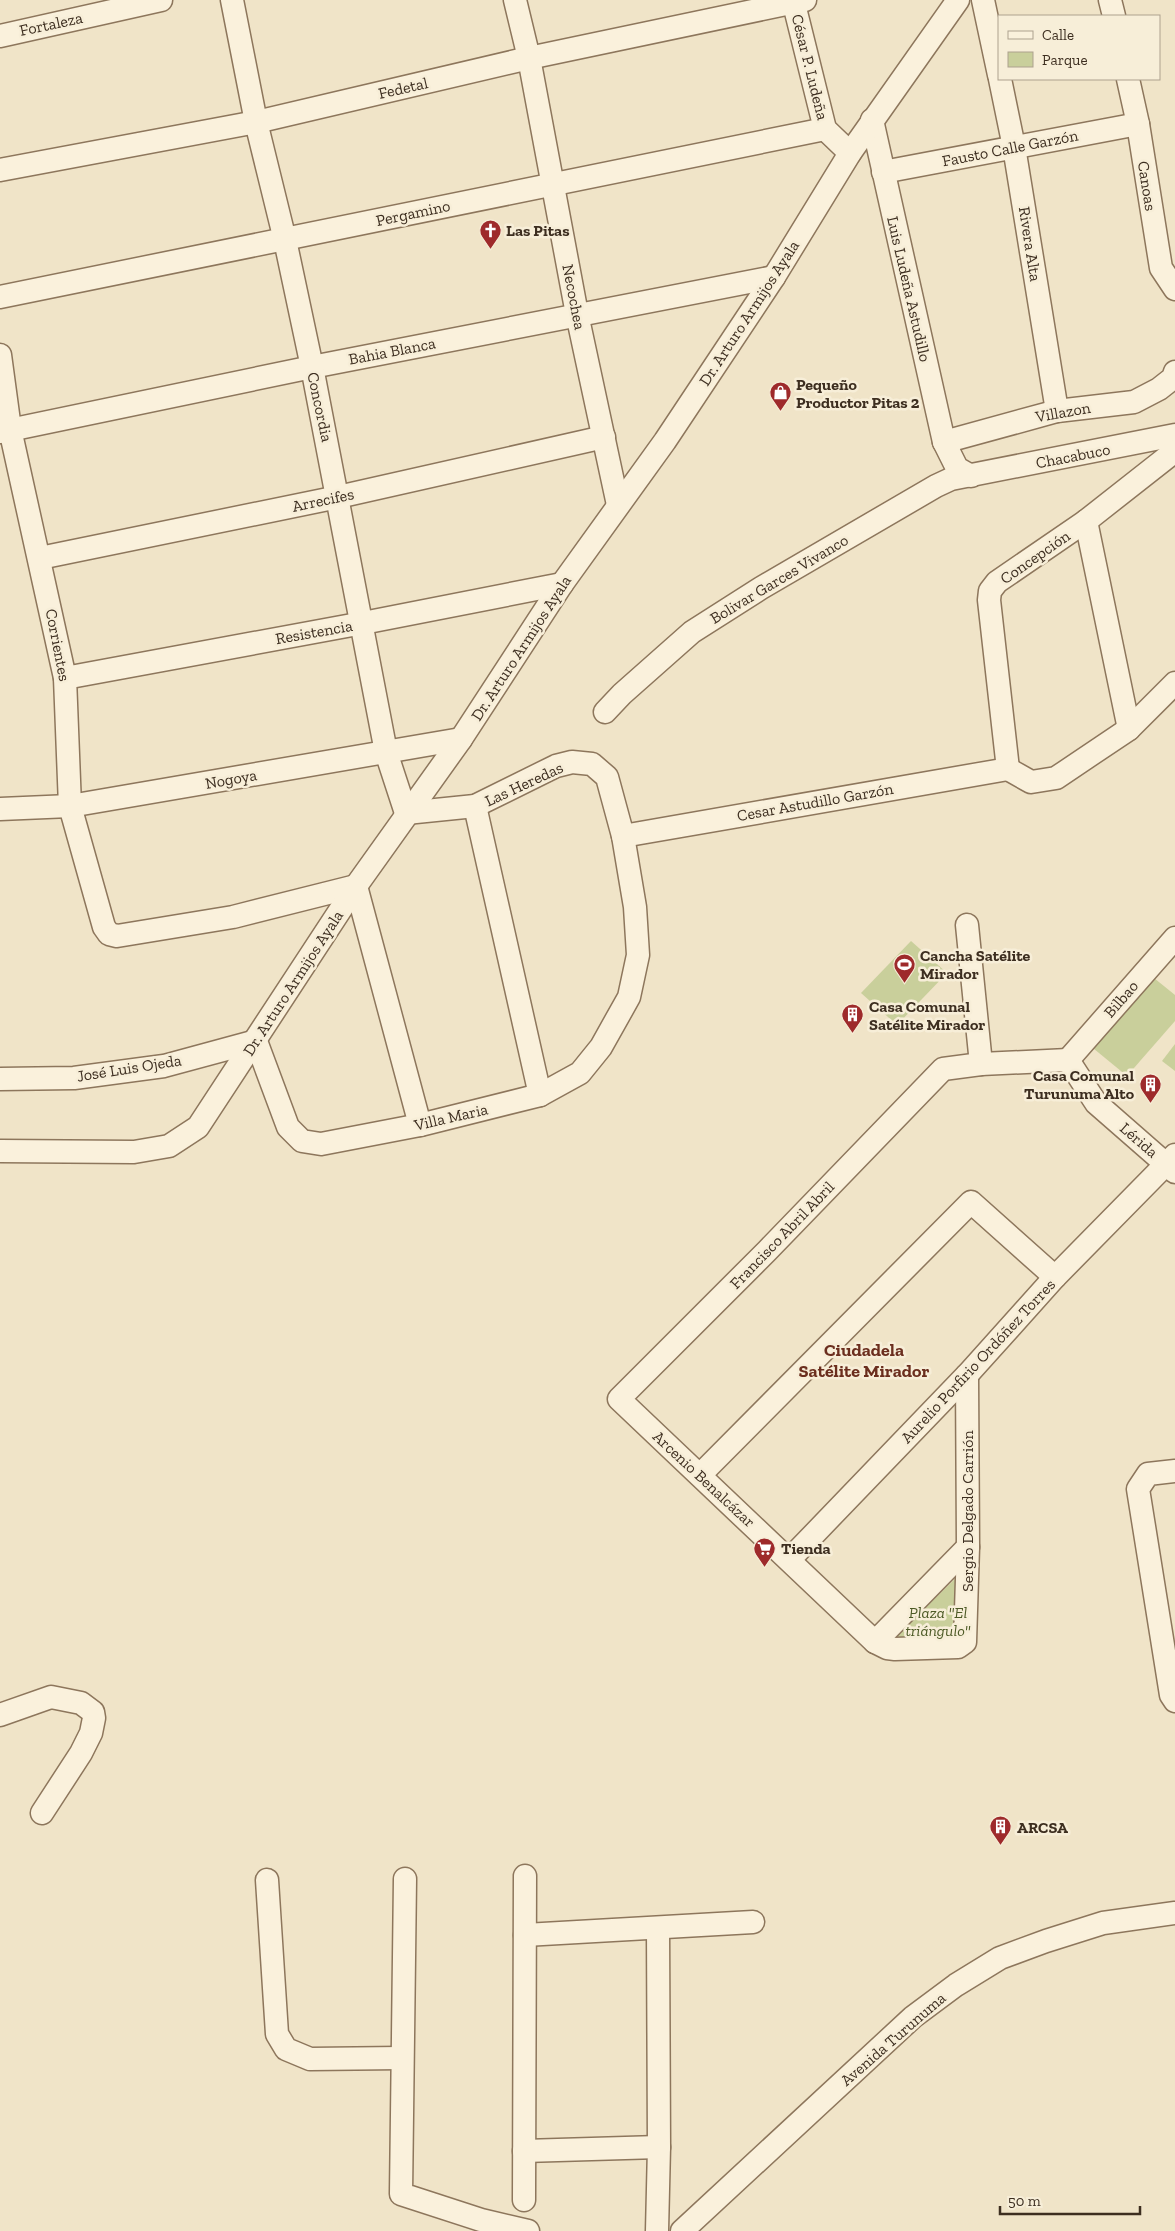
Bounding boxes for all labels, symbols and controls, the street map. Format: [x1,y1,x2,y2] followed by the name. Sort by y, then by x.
[18,8,85,40] street label: Fortaleza
[788,12,832,122] street label: César P. Ludeña
[998,15,1160,80] legend
[1042,26,1074,44] text: Calle
[1042,51,1088,69] text: Parque
[376,73,430,103] street label: Fedetal
[940,125,1080,171] street label: Fausto Calle Garzón
[1134,160,1160,212] street label: Canoas
[374,196,452,230] street label: Pergamino
[1015,205,1045,283] street label: Rivera Alta
[883,214,935,364] street label: Luis Ludeña Astudillo
[478,218,502,249] church icon: Las Pitas
[506,221,570,240] place label: Las Pitas
[695,237,803,389] street label: Dr. Arturo Armijos Ayala
[558,263,590,332] street label: Necochea
[347,333,437,369] street label: Bahia Blanca
[303,370,337,444] street label: Concordia
[796,375,920,412] place label: Pequeño Productor Pitas 2
[768,381,792,412] shop icon: Pequeño Productor Pitas 2
[1033,398,1093,426] street label: Villazon
[1034,439,1112,473] street label: Chacabuco
[290,484,356,516] street label: Arrecifes
[997,526,1074,588] street label: Concepción
[706,530,852,628] street label: Bolivar Garces Vivanco
[467,572,575,724] street label: Dr. Arturo Armijos Ayala
[42,607,74,683] street label: Corrientes
[274,616,354,648] street label: Resistencia
[482,758,566,810] street label: Las Heredas
[204,765,259,793] street label: Nogoya
[735,779,895,825] street label: Cesar Astudillo Garzón
[239,907,347,1059] street label: Dr. Arturo Armijos Ayala
[920,946,1031,983] place label: Cancha Satélite Mirador
[892,952,916,983] sports icon: Cancha Satélite Mirador
[1100,977,1142,1021] street label: Bilbao
[869,997,985,1034] place label: Casa Comunal Satélite Mirador
[841,1003,865,1034] building icon: Casa Comunal Satélite Mirador
[75,1050,183,1086] street label: José Luis Ojeda
[1024,1066,1135,1103] place label: Casa Comunal Turunuma Alto
[1138,1072,1162,1103] building icon: Casa Comunal Turunuma Alto
[411,1099,490,1135] street label: Villa Maria
[1116,1118,1162,1162] street label: Lérida
[726,1177,838,1293] street label: Francisco Abril Abril
[897,1275,1059,1447] street label: Aurelio Porfirio Ordóñez Torres
[799,1339,929,1382] district label: Ciudadela Satélite Mirador
[649,1427,759,1531] street label: Arcenio Benalcázar
[958,1429,977,1592] street label: Sergio Delgado Carrión
[753,1536,777,1567] supermarket icon: Tienda
[781,1539,831,1558] place label: Tienda
[905,1603,971,1640] park label: Plaza "El triángulo"
[989,1815,1013,1846] building icon: ARCSA
[1017,1818,1068,1837] place label: ARCSA
[837,1988,950,2090] street label: Avenida Turunuma
[1000,2184,1140,2216] scale bar
[1008,2192,1041,2210] text: 50 m

